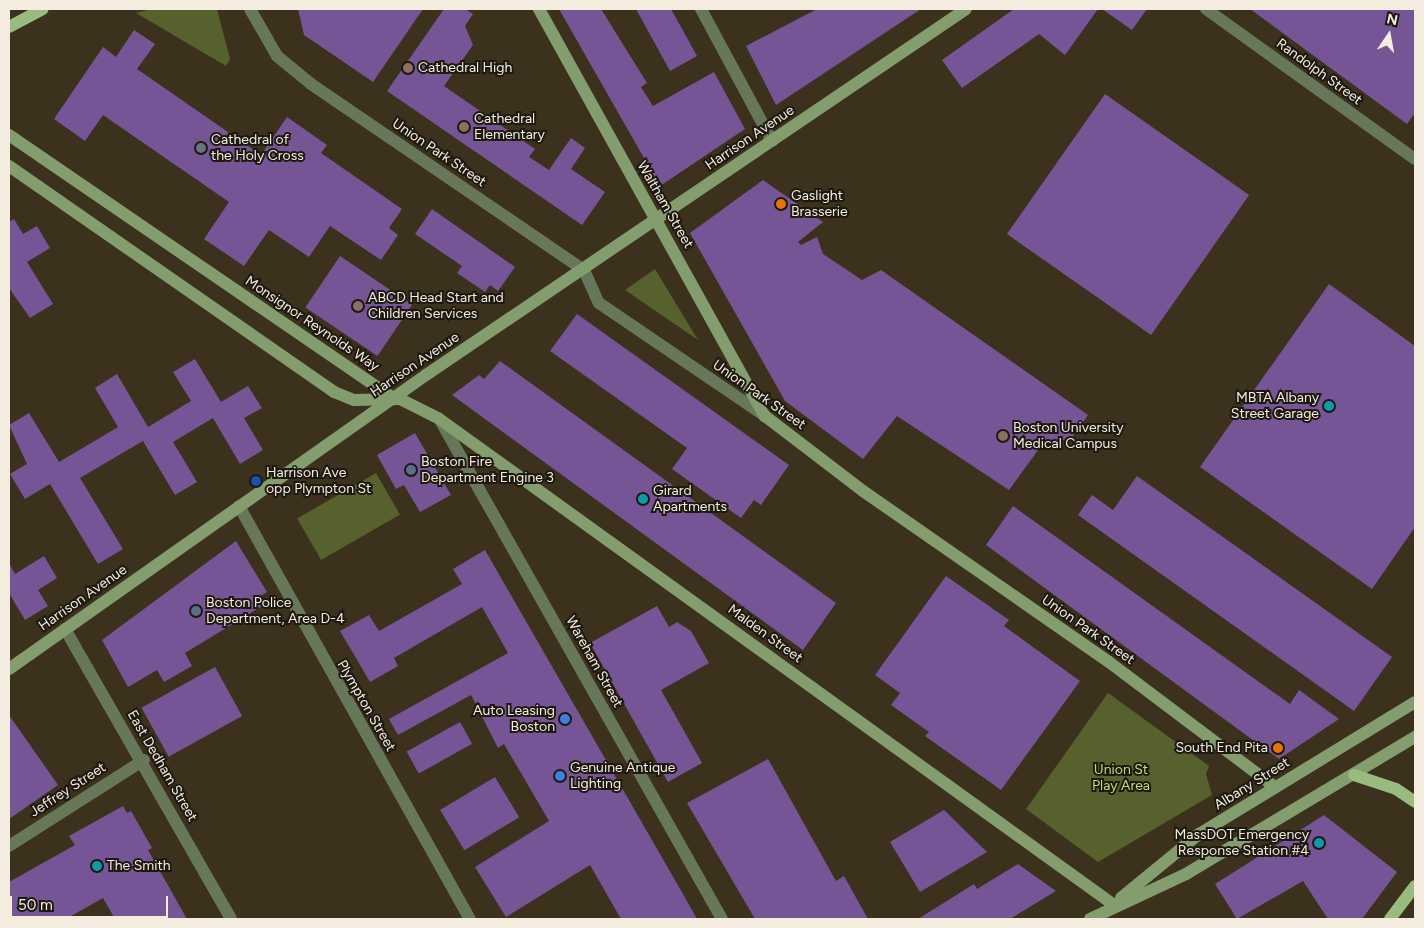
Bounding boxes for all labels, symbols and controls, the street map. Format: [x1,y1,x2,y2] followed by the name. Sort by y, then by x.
[1364,10,1414,60] north arrow
[1385,10,1399,29] text: N
[1273,35,1365,109] street label: Randolph Street
[418,60,512,76] place label: Cathedral High
[402,62,414,74] marker: Cathedral High
[702,102,798,174] street label: Harrison Avenue
[474,111,545,144] place label: Cathedral Elementary
[389,115,489,191] street label: Union Park Street
[458,121,470,133] marker: Cathedral Elementary
[211,132,304,164] place label: Cathedral of the Holy Cross
[195,142,207,154] marker: Cathedral of the Holy Cross
[633,158,697,252] street label: Waltham Street
[791,188,848,220] place label: Gaslight Brasserie
[775,198,787,210] marker: Gaslight Brasserie
[242,273,382,375] street label: Monsignor Reynolds Way
[368,290,504,322] place label: ABCD Head Start and Children Services
[352,300,364,312] marker: ABCD Head Start and Children Services
[367,329,463,401] street label: Harrison Avenue
[709,357,809,433] street label: Union Park Street
[1231,390,1319,422] place label: MBTA Albany Street Garage
[1323,400,1335,412] marker: MBTA Albany Street Garage
[1013,420,1124,452] place label: Boston University Medical Campus
[997,430,1009,442] marker: Boston University Medical Campus
[421,454,554,487] place label: Boston Fire Department Engine 3
[405,464,417,476] marker: Boston Fire Department Engine 3
[266,465,371,498] place label: Harrison Ave opp Plympton St
[250,475,262,487] marker: Harrison Ave opp Plympton St
[653,483,727,516] place label: Girard Apartments
[637,493,649,505] marker: Girard Apartments
[36,561,130,635] street label: Harrison Avenue
[1038,592,1138,668] street label: Union Park Street
[206,595,345,628] place label: Boston Police Department, Area D-4
[724,601,806,667] street label: Malden Street
[190,605,202,617] marker: Boston Police Department, Area D-4
[562,613,626,711] street label: Wareham Street
[333,657,399,755] street label: Plympton Street
[473,703,555,736] place label: Auto Leasing Boston
[123,707,201,825] street label: East Dedham Street
[559,713,571,725] marker: Auto Leasing Boston
[1175,740,1268,756] place label: South End Pita
[1272,742,1284,754] marker: South End Pita
[1211,754,1293,814] street label: Albany Street
[27,759,109,821] street label: Jeffrey Street
[570,760,675,792] place label: Genuine Antique Lighting
[1092,762,1150,794] park label: Union St Play Area
[554,770,566,782] marker: Genuine Antique Lighting
[1174,827,1309,860] place label: MassDOT Emergency Response Station #4
[1313,837,1325,849] marker: MassDOT Emergency Response Station #4
[107,858,171,874] place label: The Smith
[91,860,103,872] marker: The Smith
[12,886,170,918] scale bar
[18,896,53,914] text: 50 m

